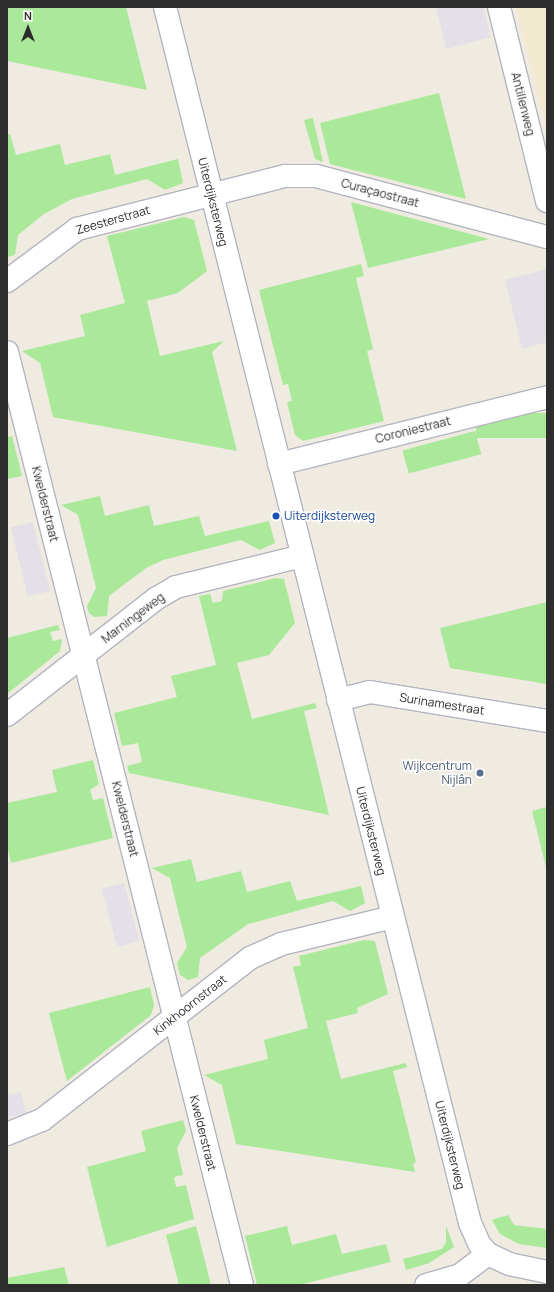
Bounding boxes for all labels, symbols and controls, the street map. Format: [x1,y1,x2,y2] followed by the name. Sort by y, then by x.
[8,8,48,48] north arrow
[24,8,32,23] text: N
[508,71,538,137] street label: Antillenweg
[195,156,231,248] street label: Uiterdijksterweg
[339,176,421,210] street label: Curaçaostraat
[74,203,152,237] street label: Zeesterstraat
[374,414,452,446] street label: Coroniestraat
[29,465,61,543] street label: Kwelderstraat
[284,509,375,523] place label: Uiterdijksterweg
[271,511,281,521] marker: Uiterdijksterweg
[99,590,167,646] street label: Marningeweg
[398,690,486,718] street label: Surinamestraat
[403,759,472,787] place label: Wijkcentrum Nijlân
[475,768,485,778] marker: Wijkcentrum Nijlân
[109,780,141,858] street label: Kwelderstraat
[353,785,389,877] street label: Uiterdijksterweg
[150,972,230,1038] street label: Kinkhoornstraat
[187,1094,219,1172] street label: Kwelderstraat
[432,1099,468,1191] street label: Uiterdijksterweg

